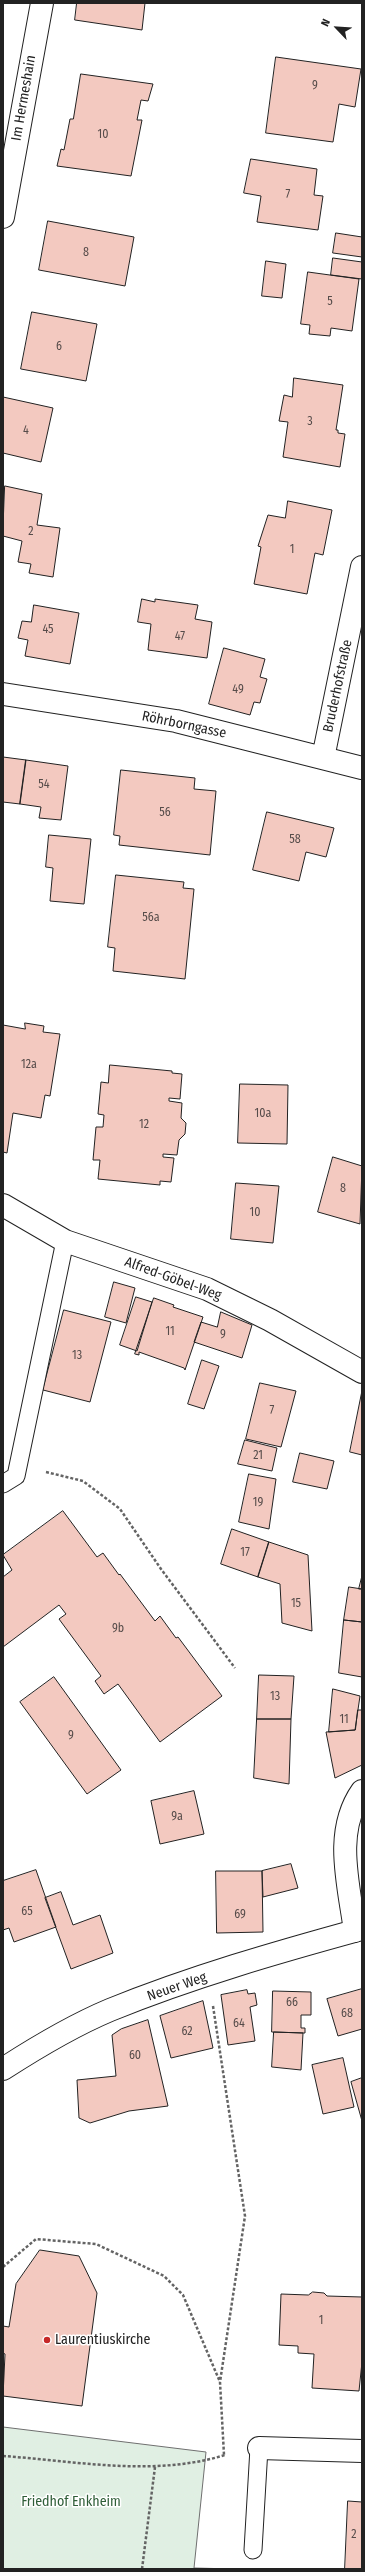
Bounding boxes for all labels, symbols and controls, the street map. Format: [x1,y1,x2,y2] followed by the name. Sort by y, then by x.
[317,8,357,48] north arrow
[318,17,333,28] text: N
[8,54,40,142] street label: Im Hermeshain
[312,79,318,93] house number: 9
[98,128,108,142] house number: 10
[286,188,290,202] house number: 7
[83,246,89,260] house number: 8
[327,295,333,309] house number: 5
[56,340,62,354] house number: 6
[307,415,313,429] house number: 3
[23,424,29,438] house number: 4
[28,525,34,539] house number: 2
[290,543,294,557] house number: 1
[42,623,54,637] house number: 45
[175,630,185,644] house number: 47
[320,638,356,734] street label: Bruderhofstraße
[232,683,244,697] house number: 49
[140,708,228,742] street label: Röhrborngasse
[38,778,50,792] house number: 54
[159,806,171,820] house number: 56
[289,833,301,847] house number: 58
[142,911,160,925] house number: 56a
[21,1058,37,1072] house number: 12a
[255,1107,271,1121] house number: 10a
[139,1118,149,1132] house number: 12
[340,1182,346,1196] house number: 8
[250,1206,260,1220] house number: 10
[122,1254,224,1304] street label: Alfred-Göbel-Weg
[165,1325,175,1339] house number: 11
[220,1328,226,1342] house number: 9
[72,1349,82,1363] house number: 13
[270,1404,274,1418] house number: 7
[253,1449,263,1463] house number: 21
[253,1496,263,1510] house number: 19
[240,1546,250,1560] house number: 17
[291,1597,301,1611] house number: 15
[112,1622,124,1636] house number: 9b
[270,1690,280,1704] house number: 13
[339,1713,349,1727] house number: 11
[68,1729,74,1743] house number: 9
[171,1810,183,1824] house number: 9a
[21,1905,33,1919] house number: 65
[234,1908,246,1922] house number: 69
[145,1969,209,2005] street label: Neuer Weg
[286,1996,298,2010] house number: 66
[341,2007,353,2021] house number: 68
[233,2017,245,2031] house number: 64
[181,2025,193,2039] house number: 62
[129,2049,141,2063] house number: 60
[319,2314,323,2328] house number: 1
[55,2332,150,2348] place label: Laurentiuskirche
[42,2335,52,2345] marker: Laurentiuskirche
[21,2494,121,2510] park label: Friedhof Enkheim
[351,2528,357,2542] house number: 2

